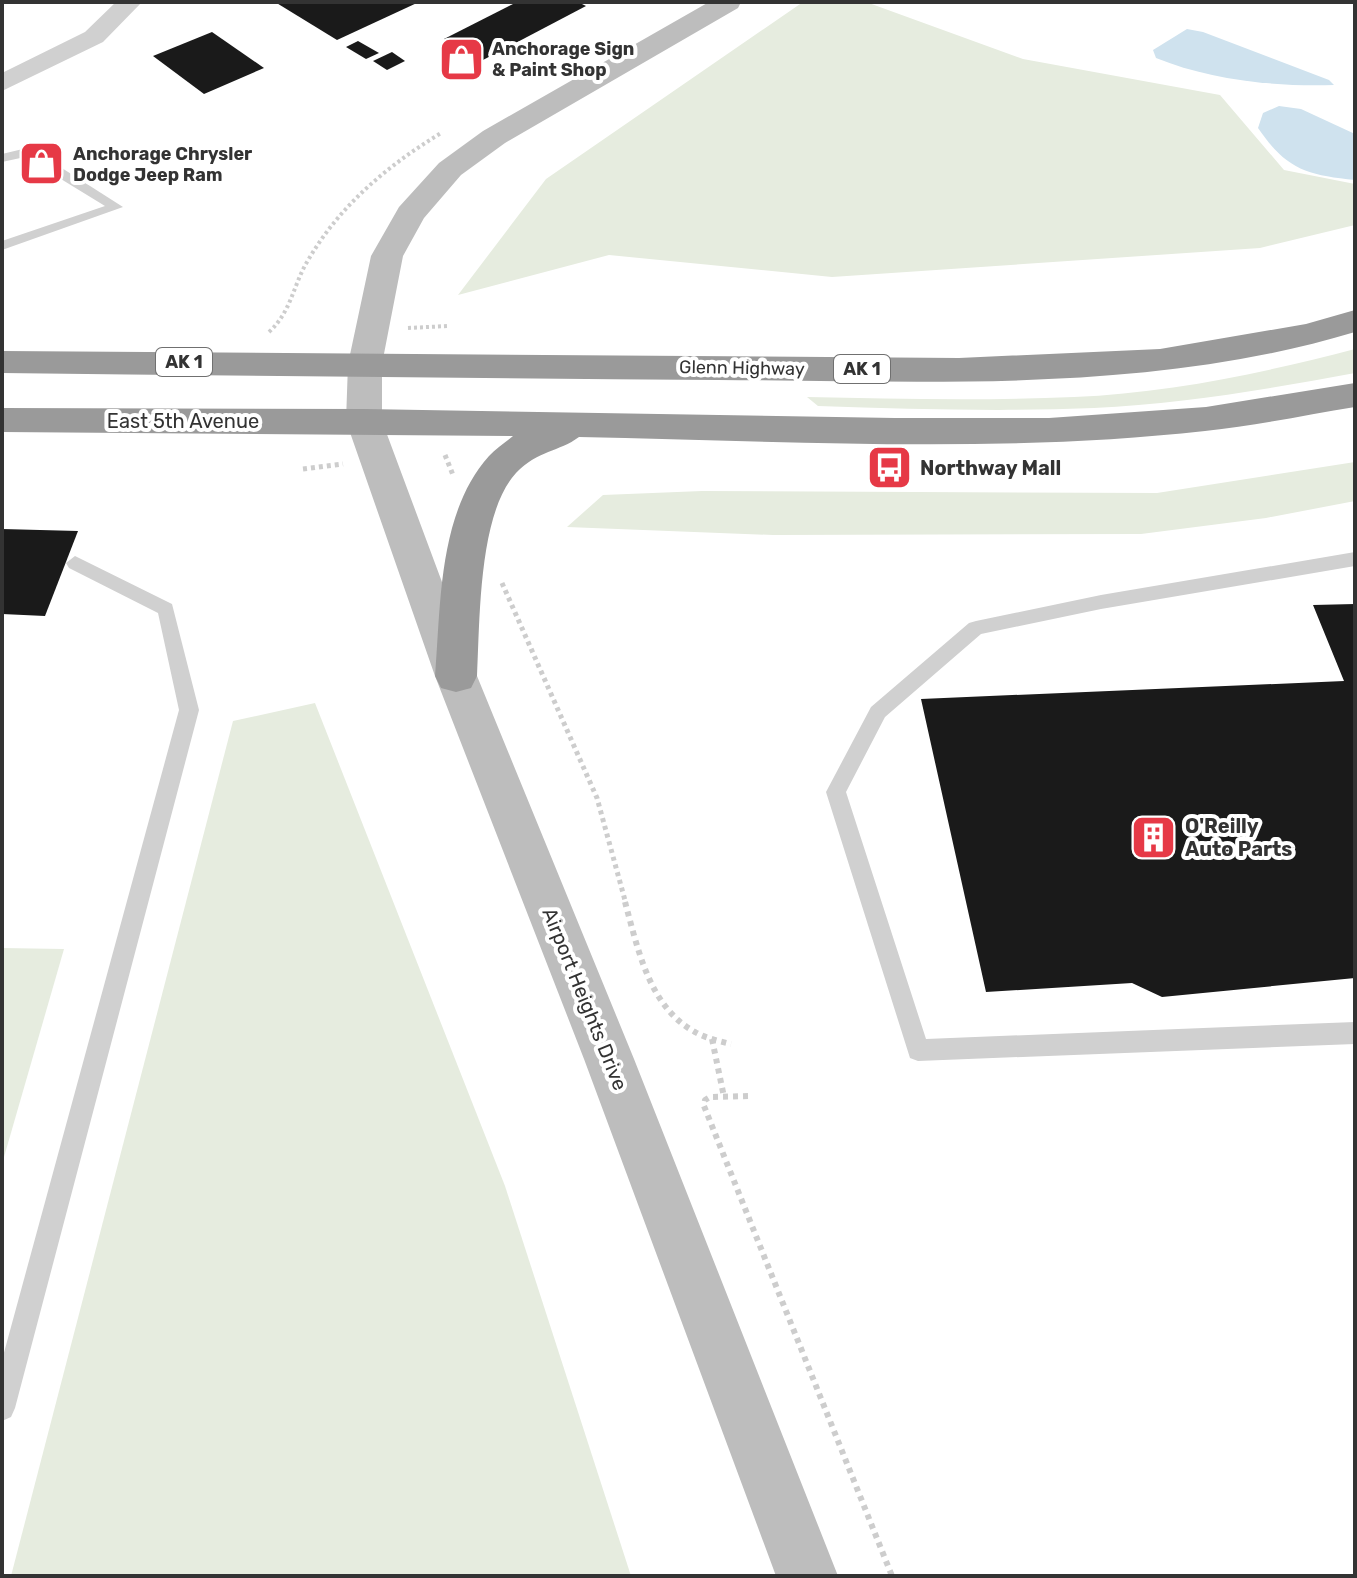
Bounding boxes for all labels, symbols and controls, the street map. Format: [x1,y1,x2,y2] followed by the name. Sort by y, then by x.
[437,35,485,83] shop icon: Anchorage Sign & Paint Shop
[492,38,634,81] place label: Anchorage Sign & Paint Shop
[18,140,66,188] shop icon: Anchorage Chrysler Dodge Jeep Ram
[73,143,252,186] place label: Anchorage Chrysler Dodge Jeep Ram
[156,348,212,376] road number: AK 1
[834,355,890,383] road number: AK 1
[679,356,805,380] street label: Glenn Highway
[107,409,259,433] street label: East 5th Avenue
[865,444,913,492] bus stop icon: Northway Mall
[920,456,1061,480] place label: Northway Mall
[1130,814,1178,862] building icon: O'Reilly Auto Parts
[1185,814,1292,861] place label: O'Reilly Auto Parts
[537,904,633,1094] street label: Airport Heights Drive

